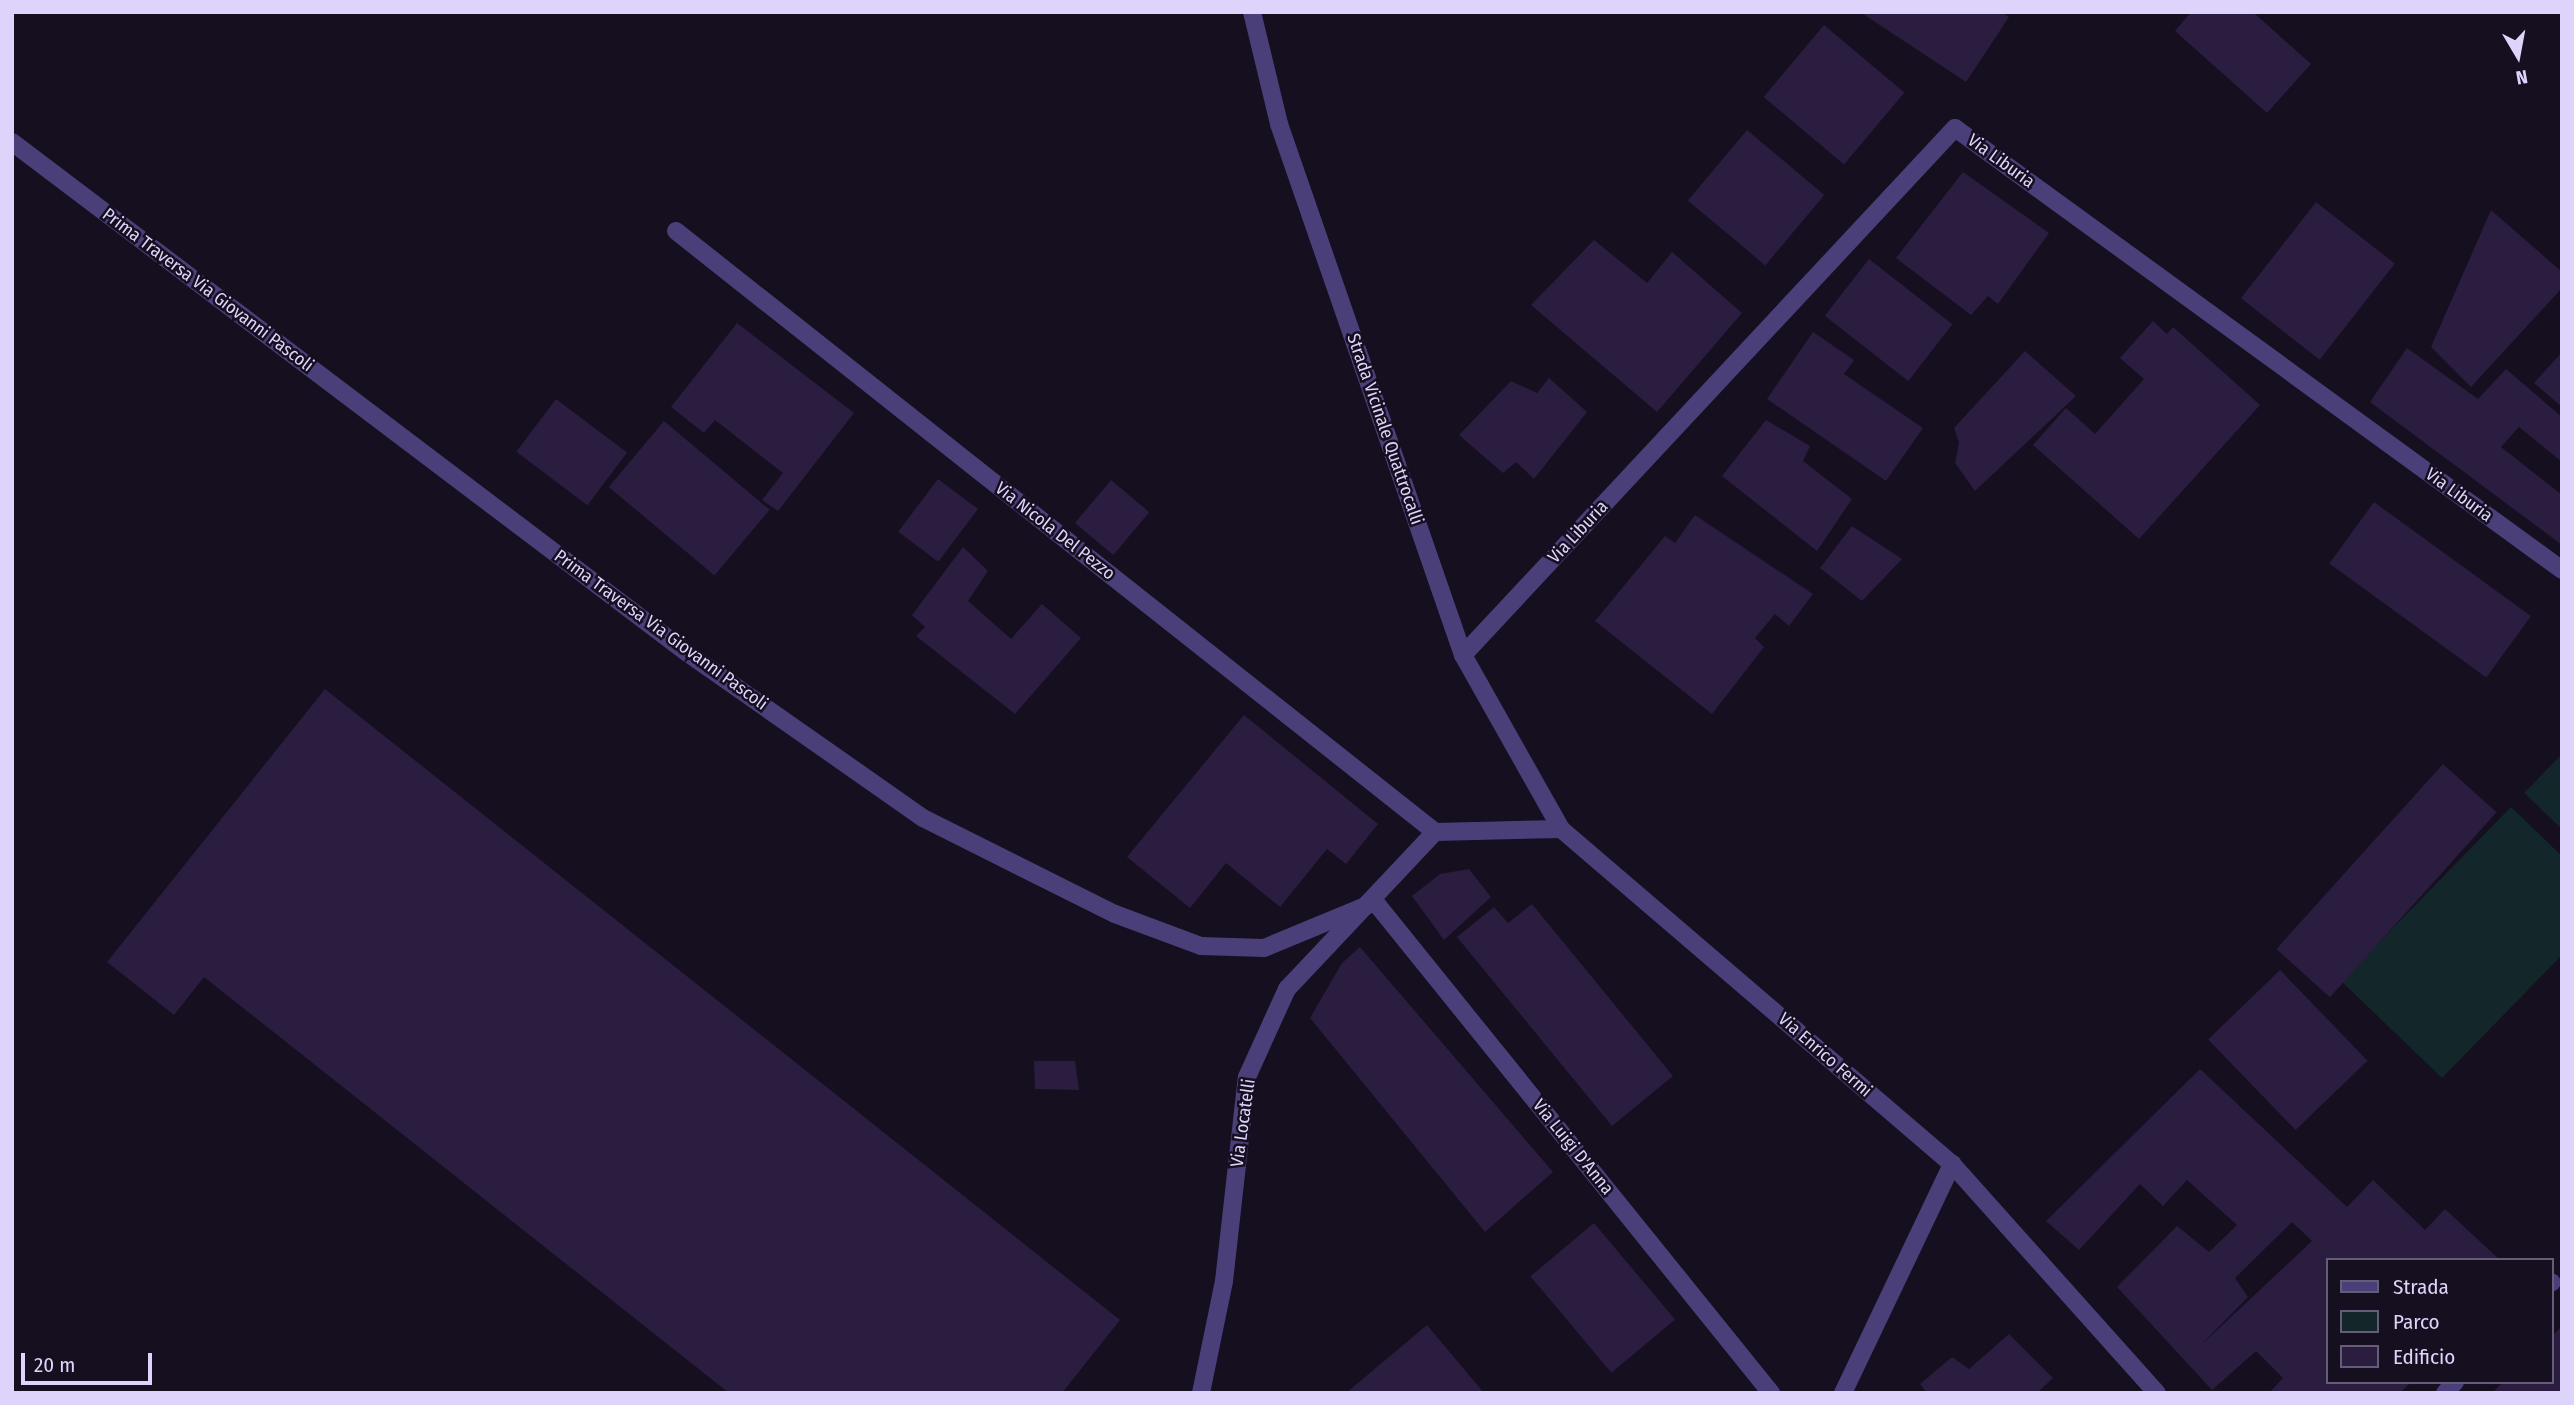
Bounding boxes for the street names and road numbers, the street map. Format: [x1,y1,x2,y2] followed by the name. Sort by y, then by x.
[1963,129,2039,193] street label: Via Liburia
[98,204,318,376] street label: Prima Traversa Via Giovanni Pascoli
[1342,331,1428,527] street label: Strada Vicinale Quattrocalli
[2421,463,2497,527] street label: Via Liburia
[991,477,1119,585] street label: Via Nicola Del Pezzo
[1544,496,1612,568] street label: Via Liburia
[550,545,772,715] street label: Prima Traversa Via Giovanni Pascoli
[1774,1008,1876,1102] street label: Via Enrico Fermi
[1226,1078,1260,1168] street label: Via Locatelli
[1528,1095,1618,1199] street label: Via Luigi D'Anna

